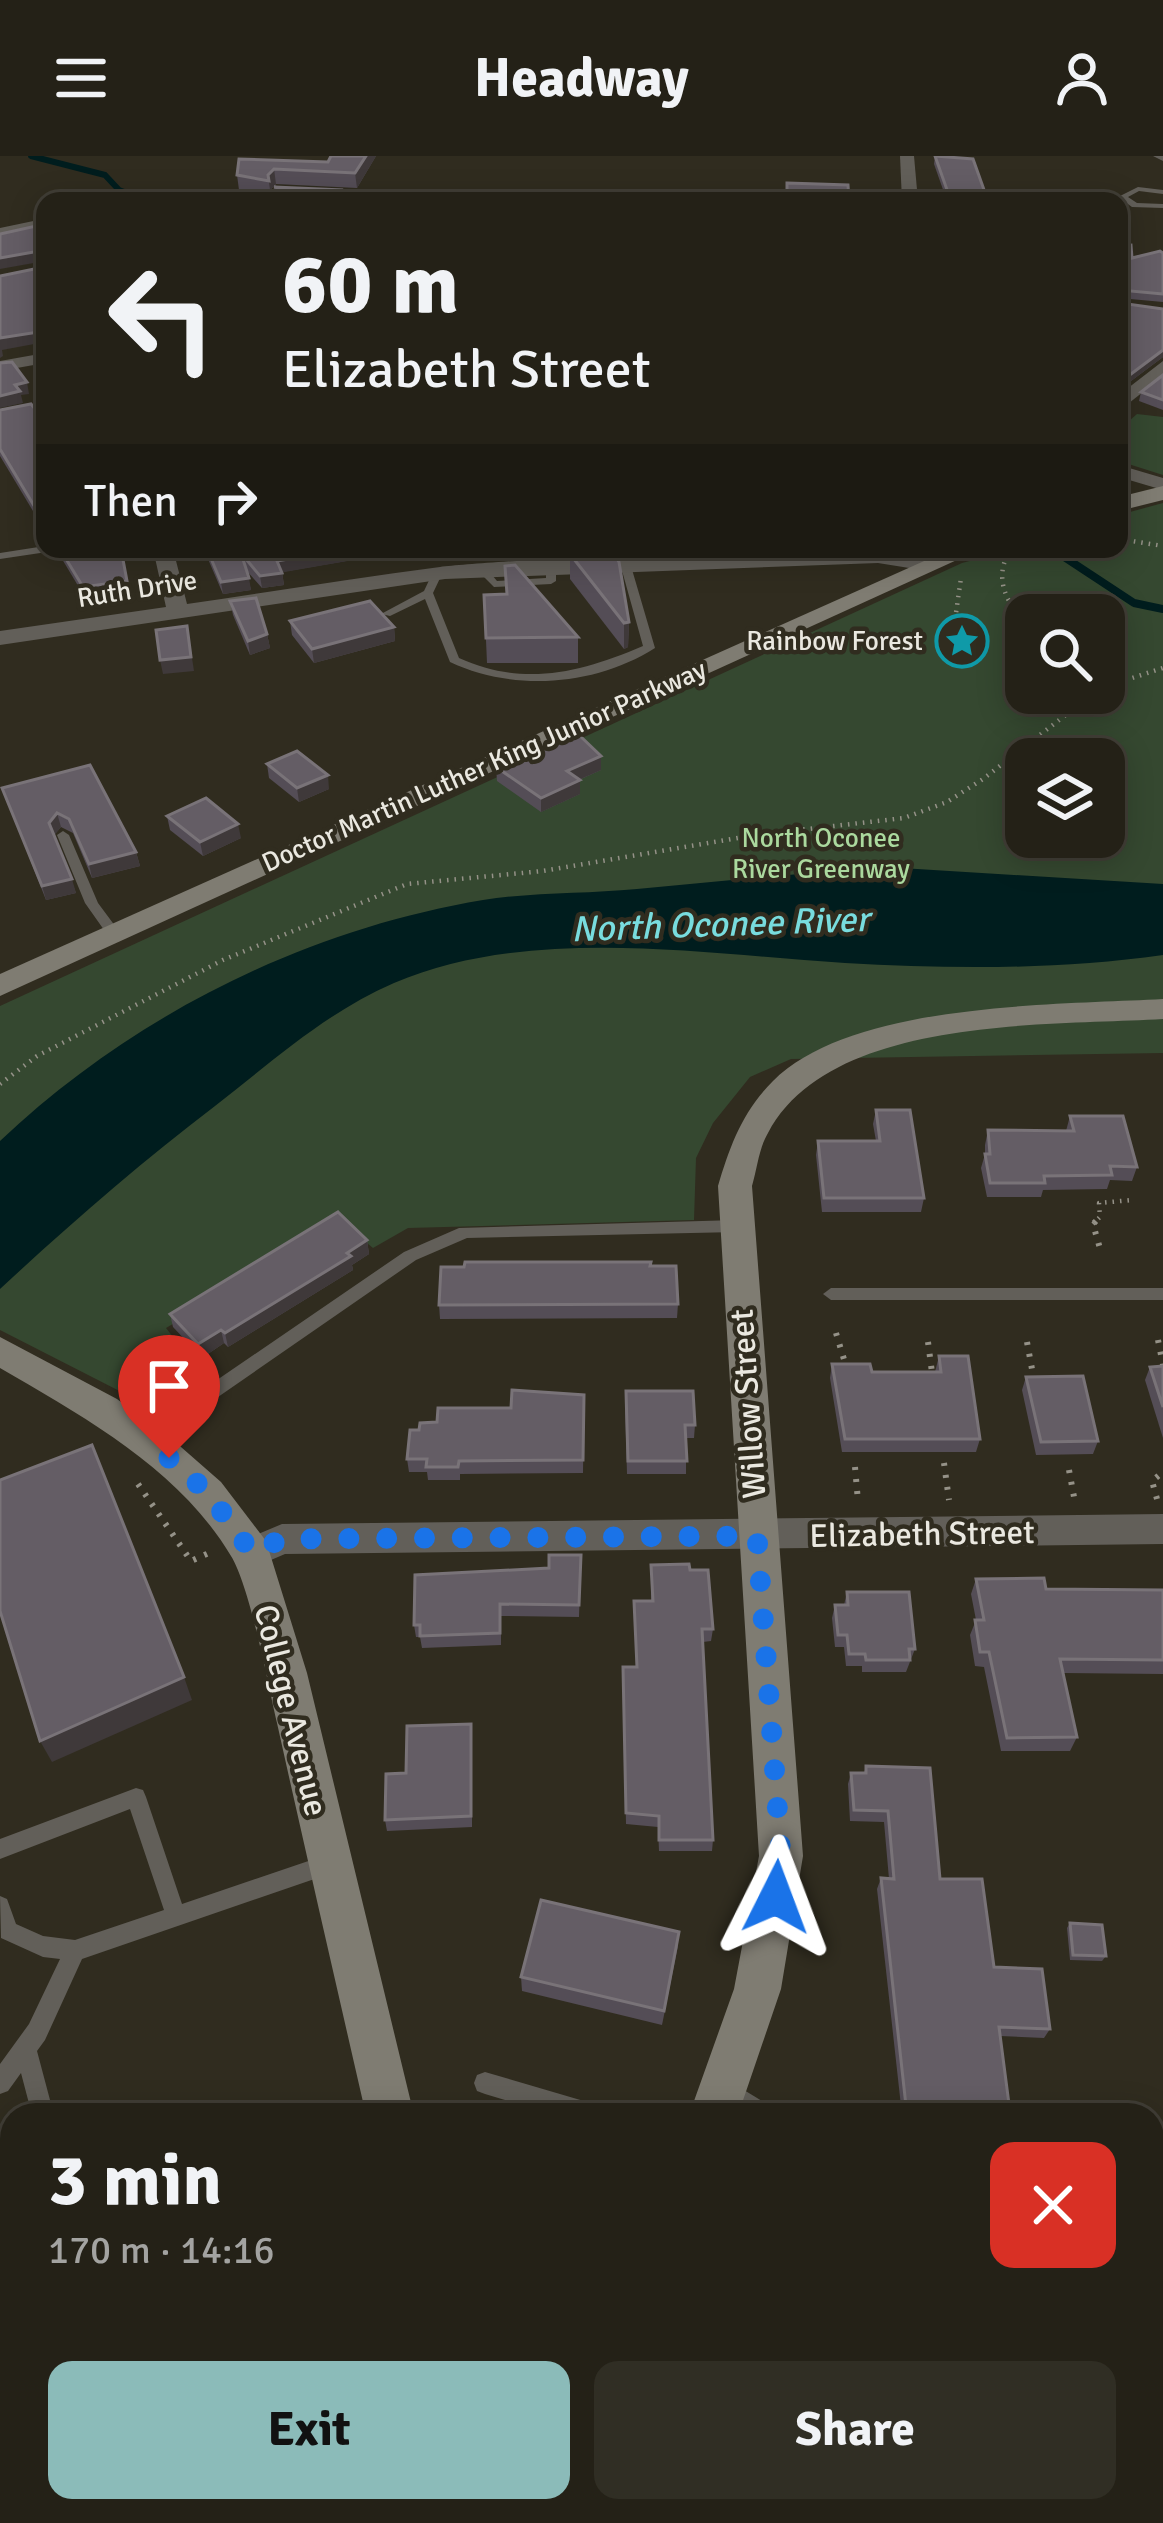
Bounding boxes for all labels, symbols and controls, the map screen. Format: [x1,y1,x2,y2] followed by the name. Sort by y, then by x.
[48,45,114,111] icon: menu
[474,45,689,112] text: Headway
[1049,45,1115,111] icon: person
[282,233,459,337] text: 60 m
[84,240,240,396] icon: left
[282,336,651,403] text: Elizabeth Street
[202,468,268,534] icon: right
[84,474,178,529] text: Then
[75,564,199,615] street label: Ruth Drive
[1005,594,1125,858] map controls
[1005,594,1125,714] button: search
[934,613,990,669] place icon: Rainbow Forest
[746,625,923,658] place label: Rainbow Forest
[257,653,712,880] street label: Doctor Martin Luther King Junior Parkway
[1005,738,1125,858] button: layers
[732,822,910,886] park label: North Oconee River Greenway
[570,897,875,952] water label: North Oconee River
[721,1308,776,1500] street label: Willow Street
[118,1335,220,1458] pin
[136,1353,202,1419] icon: arrive
[809,1512,1035,1557] street label: Elizabeth Street
[244,1600,337,1820] street label: College Avenue
[713,1834,839,1960] position arrow
[48,2136,222,2225] text: 3 min
[990,2142,1116,2268] button: close
[48,2226,275,2274] text: 170 m · 14:16
[48,2361,570,2499] button: Exit
[594,2361,1116,2499] button: Share

